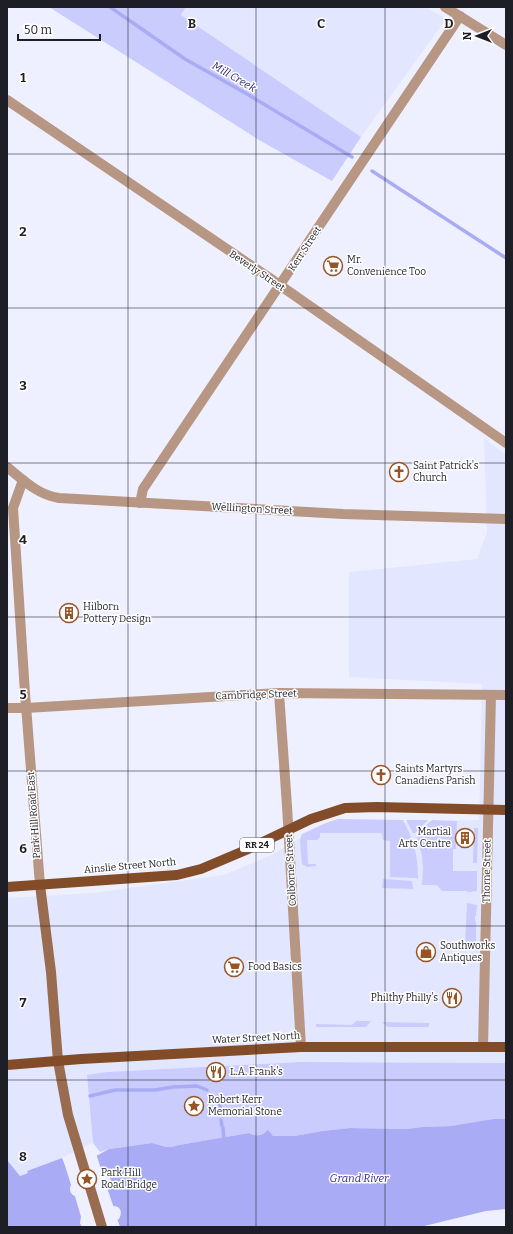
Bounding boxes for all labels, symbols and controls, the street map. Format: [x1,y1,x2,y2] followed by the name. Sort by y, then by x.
[18,16,100,42] scale bar
[188,16,196,31] text: B
[317,16,325,31] text: C
[444,16,454,31] text: D
[457,16,497,56] north arrow
[24,23,53,37] text: 50 m
[461,31,474,40] text: N
[210,59,259,95] water label: Mill Creek
[20,70,26,85] text: 1
[19,224,27,239] text: 2
[286,224,324,274] street label: Kerr Street
[227,248,287,294] street label: Beverly Street
[347,254,426,278] place label: Mr. Convenience Too
[322,255,344,277] supermarket icon: Mr. Convenience Too
[19,378,27,393] text: 3
[413,460,479,484] place label: Saint Patrick's Church
[388,461,410,483] church icon: Saint Patrick's Church
[211,501,293,517] street label: Wellington Street
[19,532,27,547] text: 4
[83,601,152,625] place label: Hilborn Pottery Design
[58,602,80,624] building icon: Hilborn Pottery Design
[19,687,27,702] text: 5
[215,688,297,702] street label: Cambridge Street
[395,763,476,787] place label: Saints Martyrs Canadiens Parish
[370,764,392,786] church icon: Saints Martyrs Canadiens Parish
[25,771,43,859] street label: Park Hill Road East
[398,826,451,850] place label: Martial Arts Centre
[454,827,476,849] building icon: Martial Arts Centre
[283,833,299,907] street label: Colborne Street
[240,838,274,852] road number: RR 24
[480,839,494,903] street label: Thorne Street
[19,841,27,856] text: 6
[84,856,177,876] street label: Ainslie Street North
[440,940,495,964] place label: Southworks Antiques
[415,941,437,963] shop icon: Southworks Antiques
[223,956,245,978] supermarket icon: Food Basics
[248,961,302,973] place label: Food Basics
[441,987,463,1009] restaurant icon: Philthy Philly's
[371,992,438,1004] place label: Philthy Philly's
[20,995,27,1010] text: 7
[212,1030,301,1046] street label: Water Street North
[205,1061,227,1083] restaurant icon: L.A. Frank's
[230,1066,283,1078] place label: L.A. Frank's
[208,1094,282,1118] place label: Robert Kerr Memorial Stone
[183,1095,205,1117] place icon: Robert Kerr Memorial Stone
[19,1149,27,1164] text: 8
[101,1167,157,1191] place label: Park Hill Road Bridge
[76,1168,98,1190] place icon: Park Hill Road Bridge
[329,1172,389,1185] water label: Grand River

